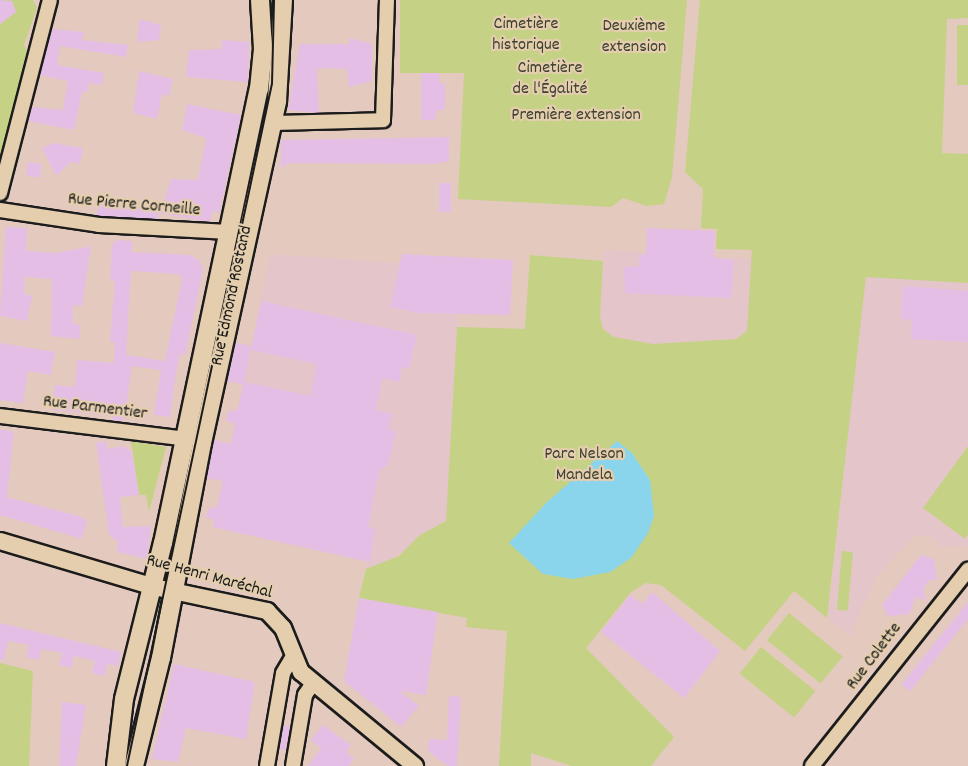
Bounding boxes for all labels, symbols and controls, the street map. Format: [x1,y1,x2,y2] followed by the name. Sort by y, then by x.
[492,15,560,57] park label: Cimetière historique
[602,17,666,60] park label: Deuxième extension
[513,59,587,101] park label: Cimetière de l'Égalité
[511,105,641,127] park label: Première extension
[67,189,201,223] street label: Rue Pierre Corneille
[208,224,258,368] street label: Rue Edmond Rostand
[42,392,148,426] street label: Rue Parmentier
[544,445,624,488] park label: Parc Nelson Mandela
[144,551,274,605] street label: Rue Henri Maréchal
[843,619,907,695] street label: Rue Colette

